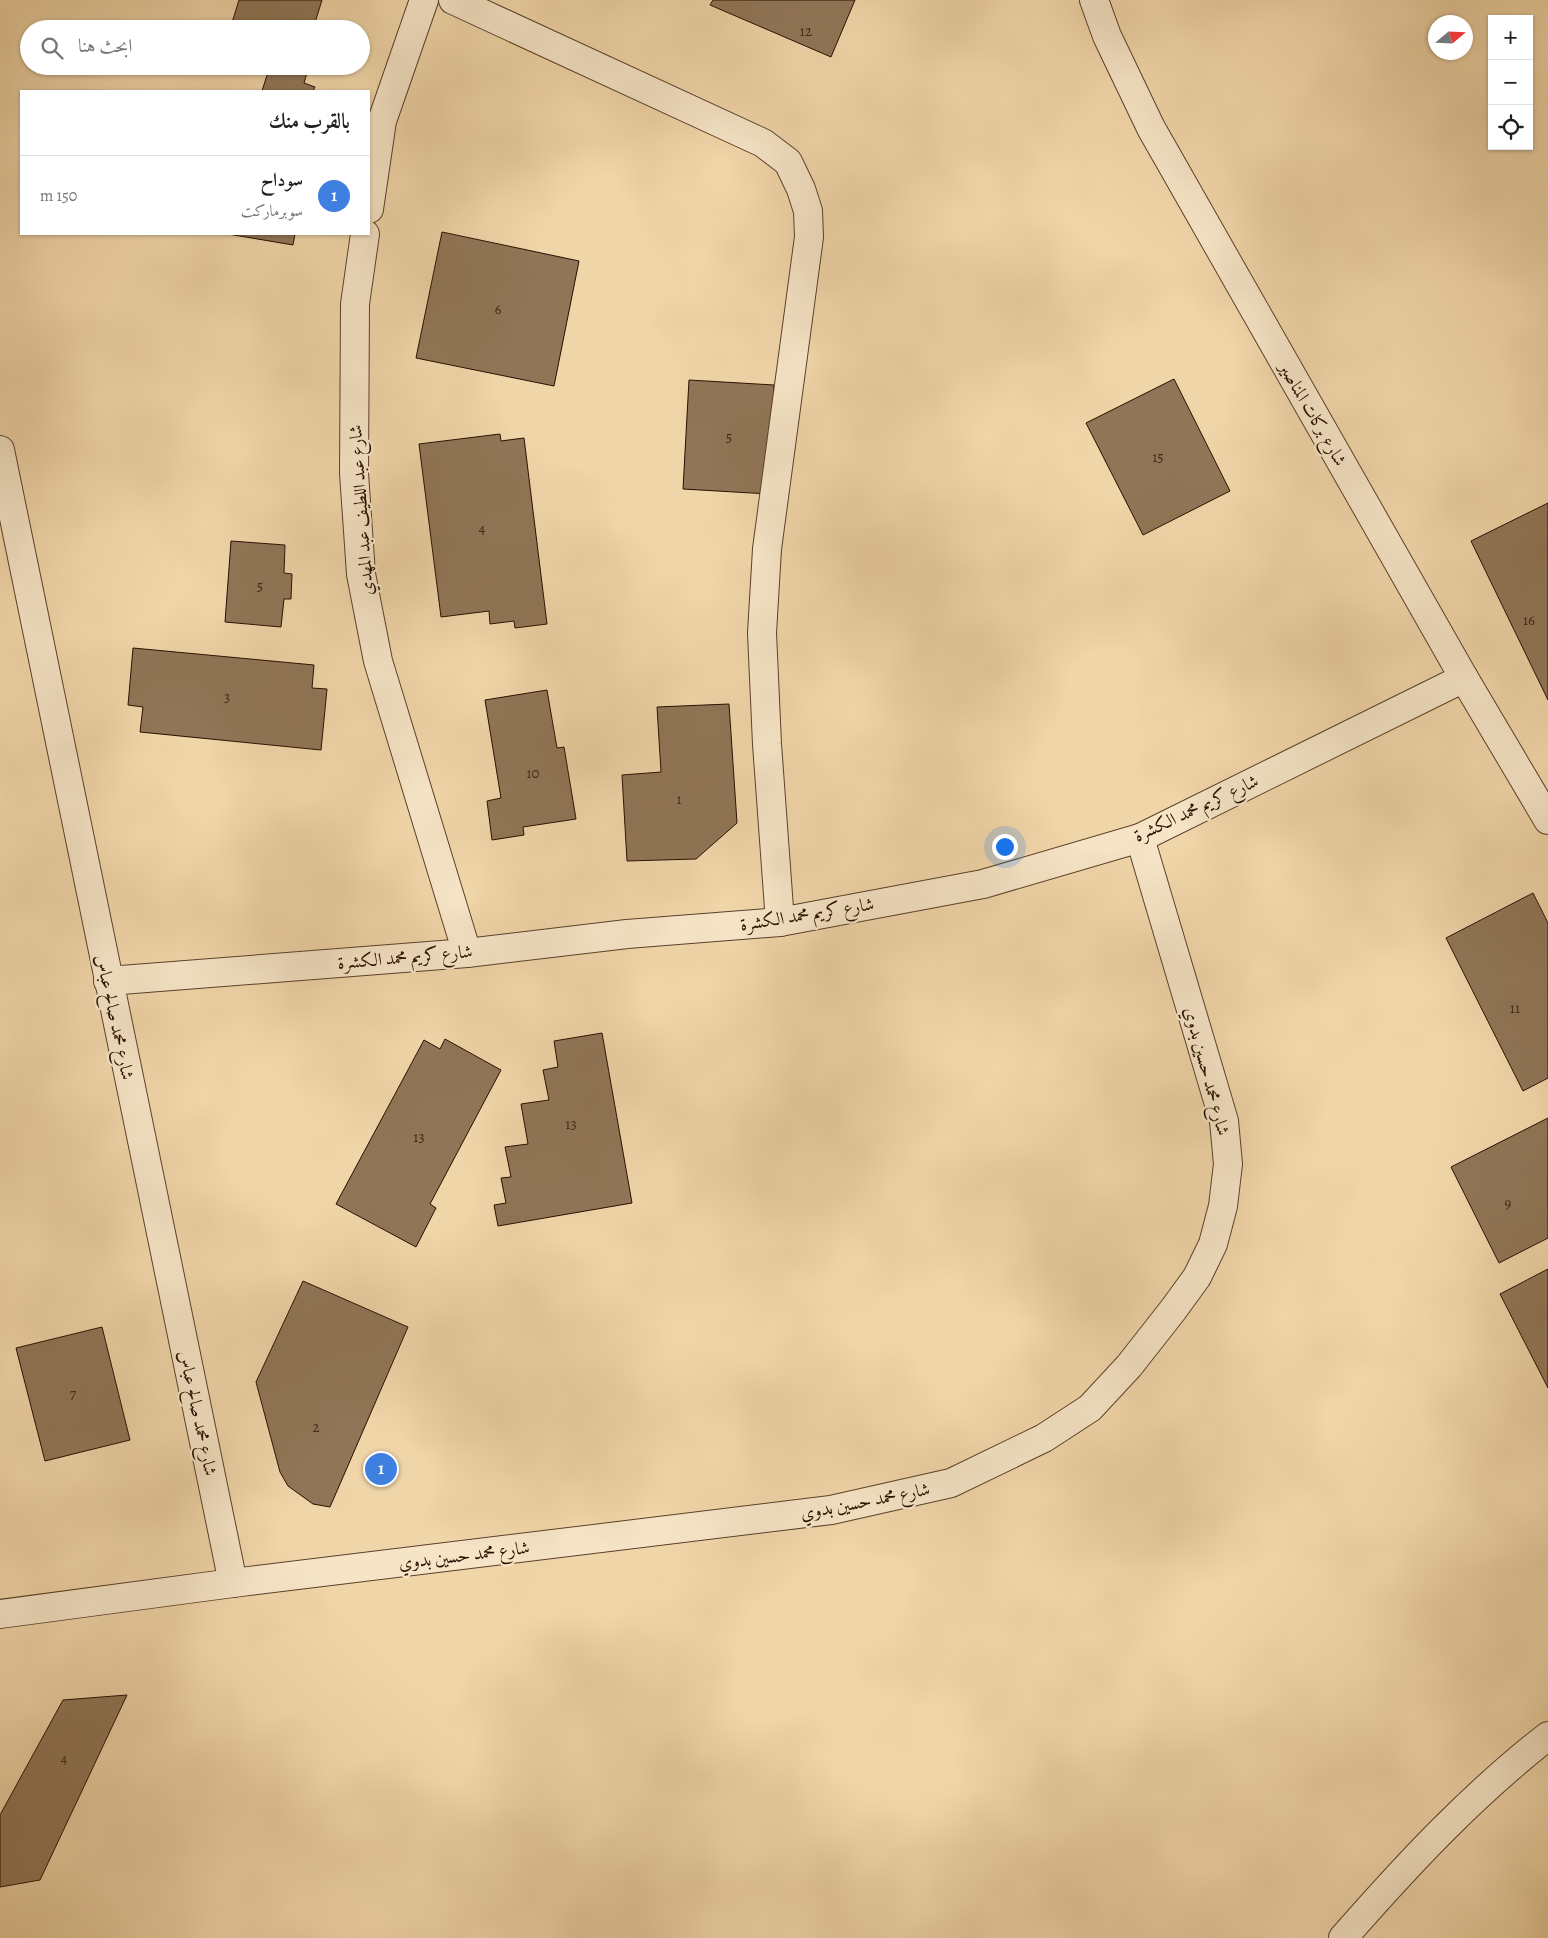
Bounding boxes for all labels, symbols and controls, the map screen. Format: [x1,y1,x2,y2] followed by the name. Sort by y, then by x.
[1428,15,1473,60] north arrow
[1488,15,1533,150] map controls
[1488,15,1533,60] button: +
[20,20,370,75] search box
[800,21,812,41] house number: 12
[78,33,132,59] text: ابحث هنا
[38,34,66,62] icon: search
[1488,60,1533,105] button: −
[1488,105,1533,150] button: locate
[269,107,350,135] text: بالقرب منك
[260,167,303,193] text: سوداح
[40,185,77,207] text: 150 m
[331,185,337,207] text: 1
[241,200,303,222] text: سوبرماركت
[495,299,502,319] house number: 6
[1270,356,1352,472] street label: شارع بركات المناصير
[343,424,382,596] street label: شارع عبد اللطيف عبد المهدي
[726,427,732,447] house number: 5
[1152,447,1164,467] house number: 15
[479,518,486,538] house number: 4
[257,576,263,596] house number: 5
[1523,610,1535,630] house number: 16
[224,687,230,707] house number: 3
[526,763,540,783] house number: 10
[1130,769,1264,851] street label: شارع كريم محمد الكشرة
[676,789,682,809] house number: 1
[992,834,1018,860] your location
[738,892,876,940] street label: شارع كريم محمد الكشرة
[337,939,474,979] street label: شارع كريم محمد الكشرة
[86,952,140,1083] street label: شارع محمد صالح عباس
[1510,998,1520,1018] house number: 11
[1175,1004,1236,1139] street label: شارع محمد حسين بدوي
[565,1114,577,1134] house number: 13
[413,1127,425,1147] house number: 13
[1505,1193,1512,1213] house number: 9
[169,1348,223,1479] street label: شارع محمد صالح عباس
[70,1384,77,1404] house number: 7
[312,1417,320,1437] house number: 2
[365,1450,397,1488] pin: 1
[798,1477,933,1528] street label: شارع محمد حسين بدوي
[397,1535,531,1578] street label: شارع محمد حسين بدوي
[61,1748,68,1768] house number: 4

